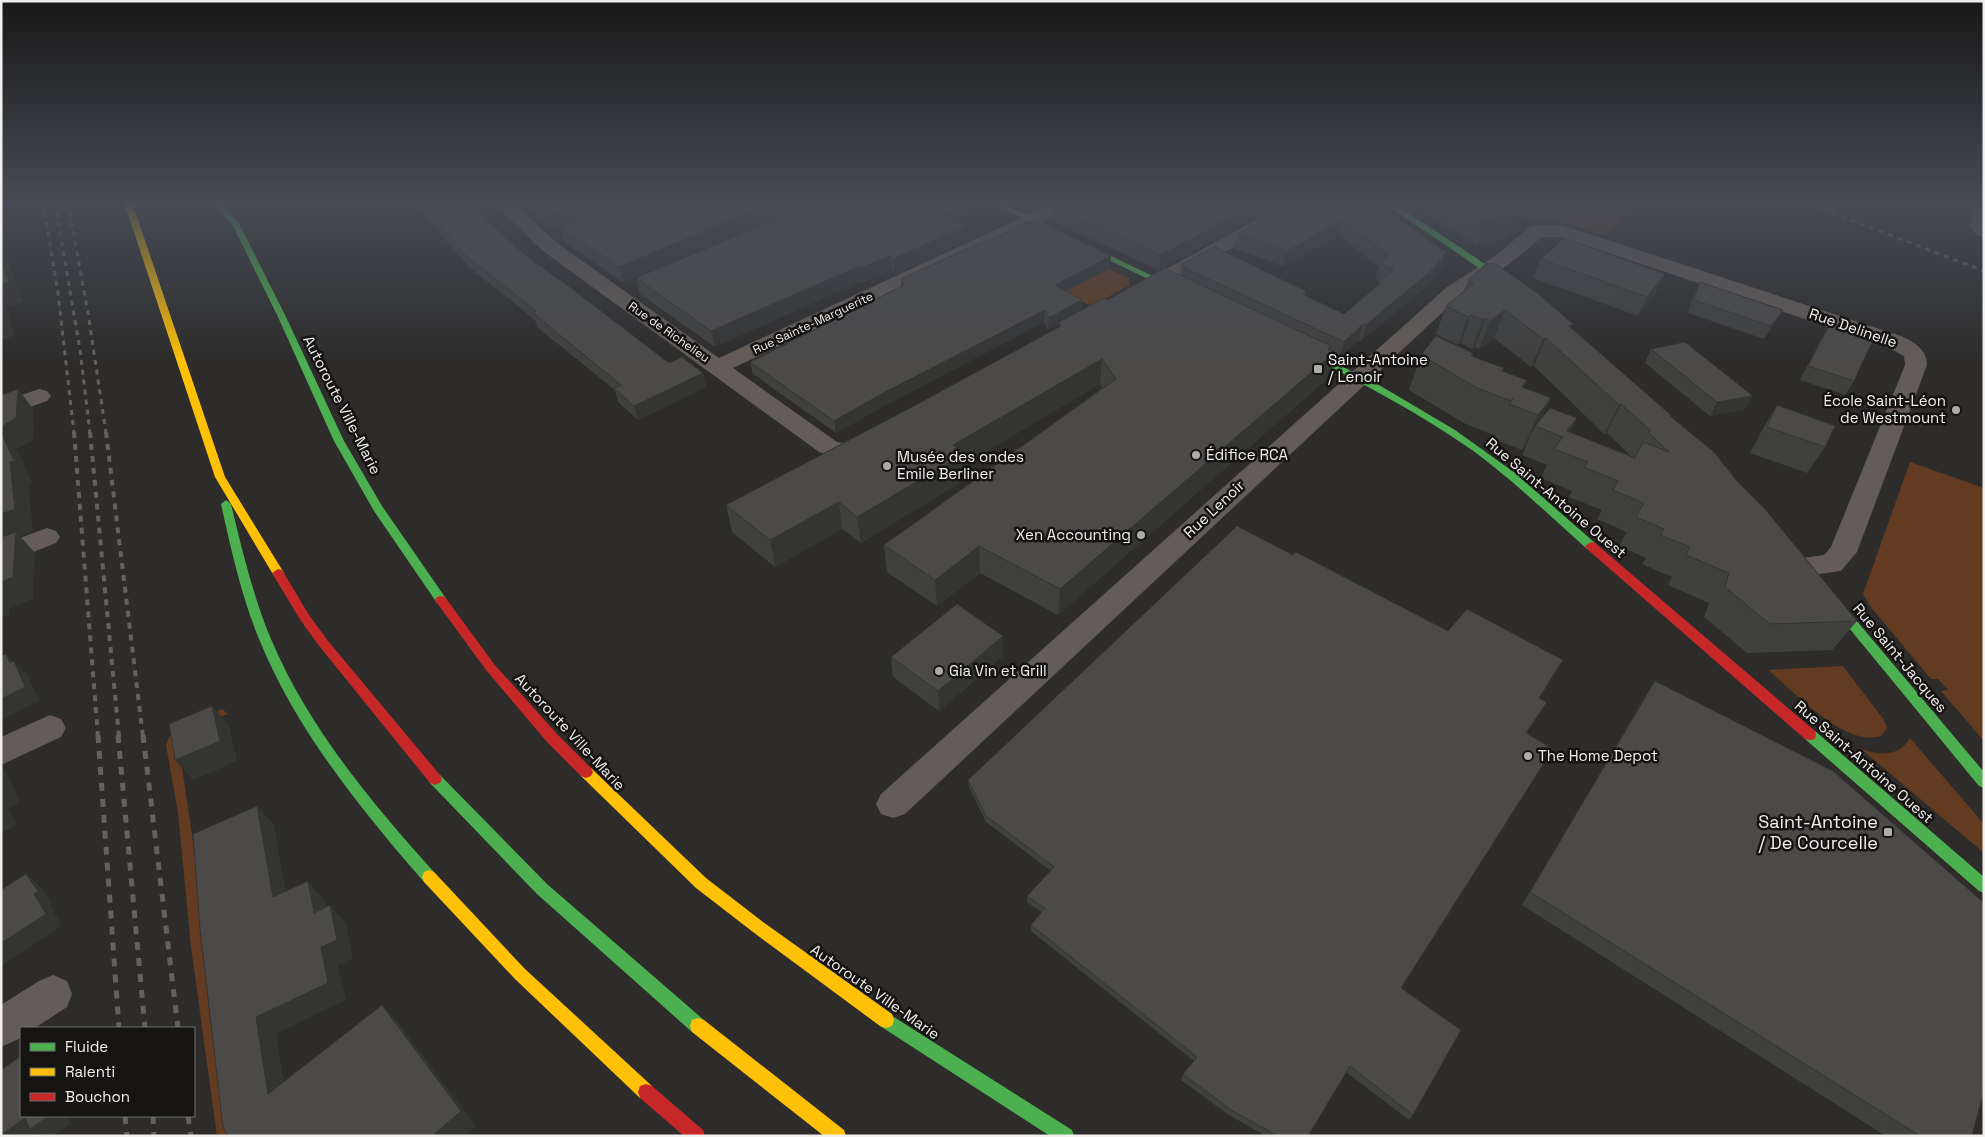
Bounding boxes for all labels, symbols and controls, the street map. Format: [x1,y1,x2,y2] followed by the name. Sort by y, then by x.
[750,288,876,358] street label: Rue Sainte-Marguerite
[625,298,713,366] street label: Rue de Richelieu
[1807,304,1900,351] street label: Rue Delinelle
[299,332,386,478] street label: Autoroute Ville-Marie
[1328,350,1428,386] place label: Saint-Antoine / Lenoir
[1312,363,1324,375] marker: Saint-Antoine / Lenoir
[1823,391,1946,427] place label: École Saint-Léon de Westmount
[1950,404,1962,416] marker: École Saint-Léon de Westmount
[1482,433,1631,562] street label: Rue Saint-Antoine Ouest
[1206,445,1288,464] place label: Édifice RCA
[897,447,1024,483] place label: Musée des ondes Emile Berliner
[1190,449,1202,461] marker: Édifice RCA
[881,460,893,472] marker: Musée des ondes Emile Berliner
[1179,475,1248,542] street label: Rue Lenoir
[1016,525,1131,544] place label: Xen Accounting
[1135,529,1147,541] marker: Xen Accounting
[1849,599,1952,716] street label: Rue Saint-Jacques
[949,661,1047,680] place label: Gia Vin et Grill
[933,665,945,677] marker: Gia Vin et Grill
[511,669,630,794] street label: Autoroute Ville-Marie
[1791,696,1938,827] street label: Rue Saint-Antoine Ouest
[1538,746,1658,765] place label: The Home Depot
[1522,750,1534,762] marker: The Home Depot
[1758,810,1878,854] place label: Saint-Antoine / De Courcelle
[1882,826,1894,838] marker: Saint-Antoine / De Courcelle
[807,940,944,1043] street label: Autoroute Ville-Marie
[20,1027,195,1117] legend
[65,1037,108,1056] text: Fluide
[65,1062,115,1081] text: Ralenti
[65,1087,130,1106] text: Bouchon

